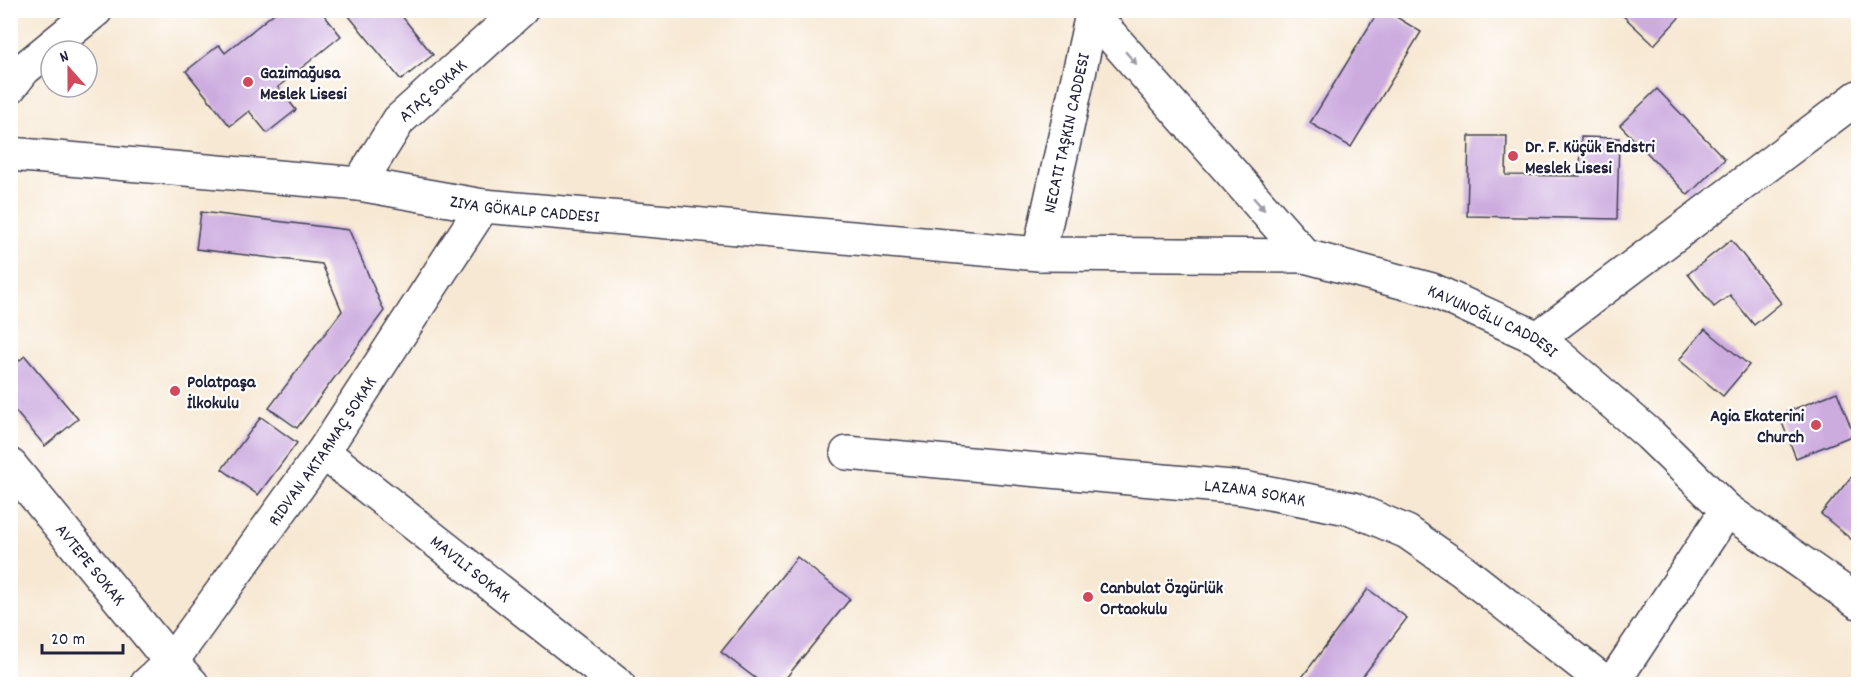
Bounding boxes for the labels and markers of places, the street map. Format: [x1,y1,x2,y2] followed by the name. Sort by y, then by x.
[260,62,347,108] place label: Gazimağusa Meslek Lisesi
[241,75,255,89] marker: Gazimağusa Meslek Lisesi
[1525,136,1656,182] place label: Dr. F. Küçük Endstri Meslek Lisesi
[1506,149,1520,163] marker: Dr. F. Küçük Endstri Meslek Lisesi
[187,371,256,417] place label: Polatpaşa İlkokulu
[168,384,182,398] marker: Polatpaşa İlkokulu
[1710,405,1805,451] place label: Agia Ekaterini Church
[1809,418,1823,432] marker: Agia Ekaterini Church
[1100,577,1224,623] place label: Canbulat Özgürlük Ortaokulu
[1081,590,1095,604] marker: Canbulat Özgürlük Ortaokulu

